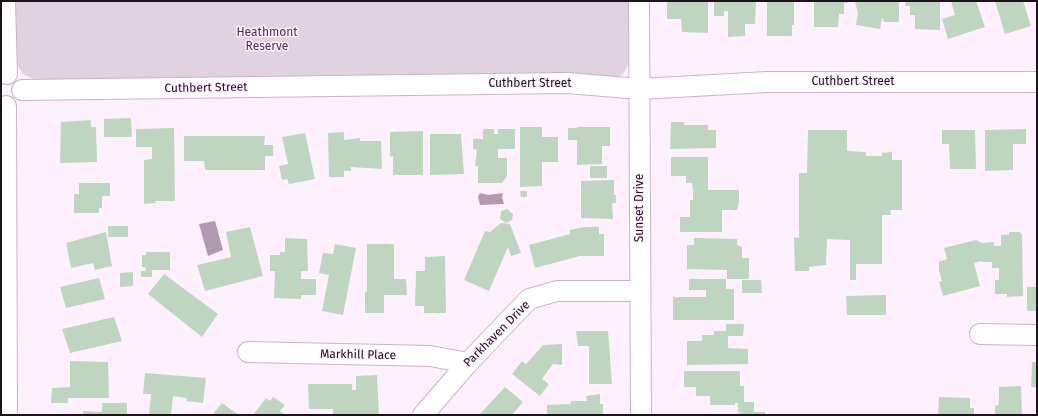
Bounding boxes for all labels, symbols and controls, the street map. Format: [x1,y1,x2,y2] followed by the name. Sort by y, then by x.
[236,26,298,54] park label: Heathmont Reserve
[811,75,895,89] street label: Cuthbert Street
[488,77,572,91] street label: Cuthbert Street
[164,80,248,96] street label: Cuthbert Street
[633,174,647,242] street label: Sunset Drive
[461,298,533,370] street label: Parkhaven Drive
[320,347,396,363] street label: Markhill Place

